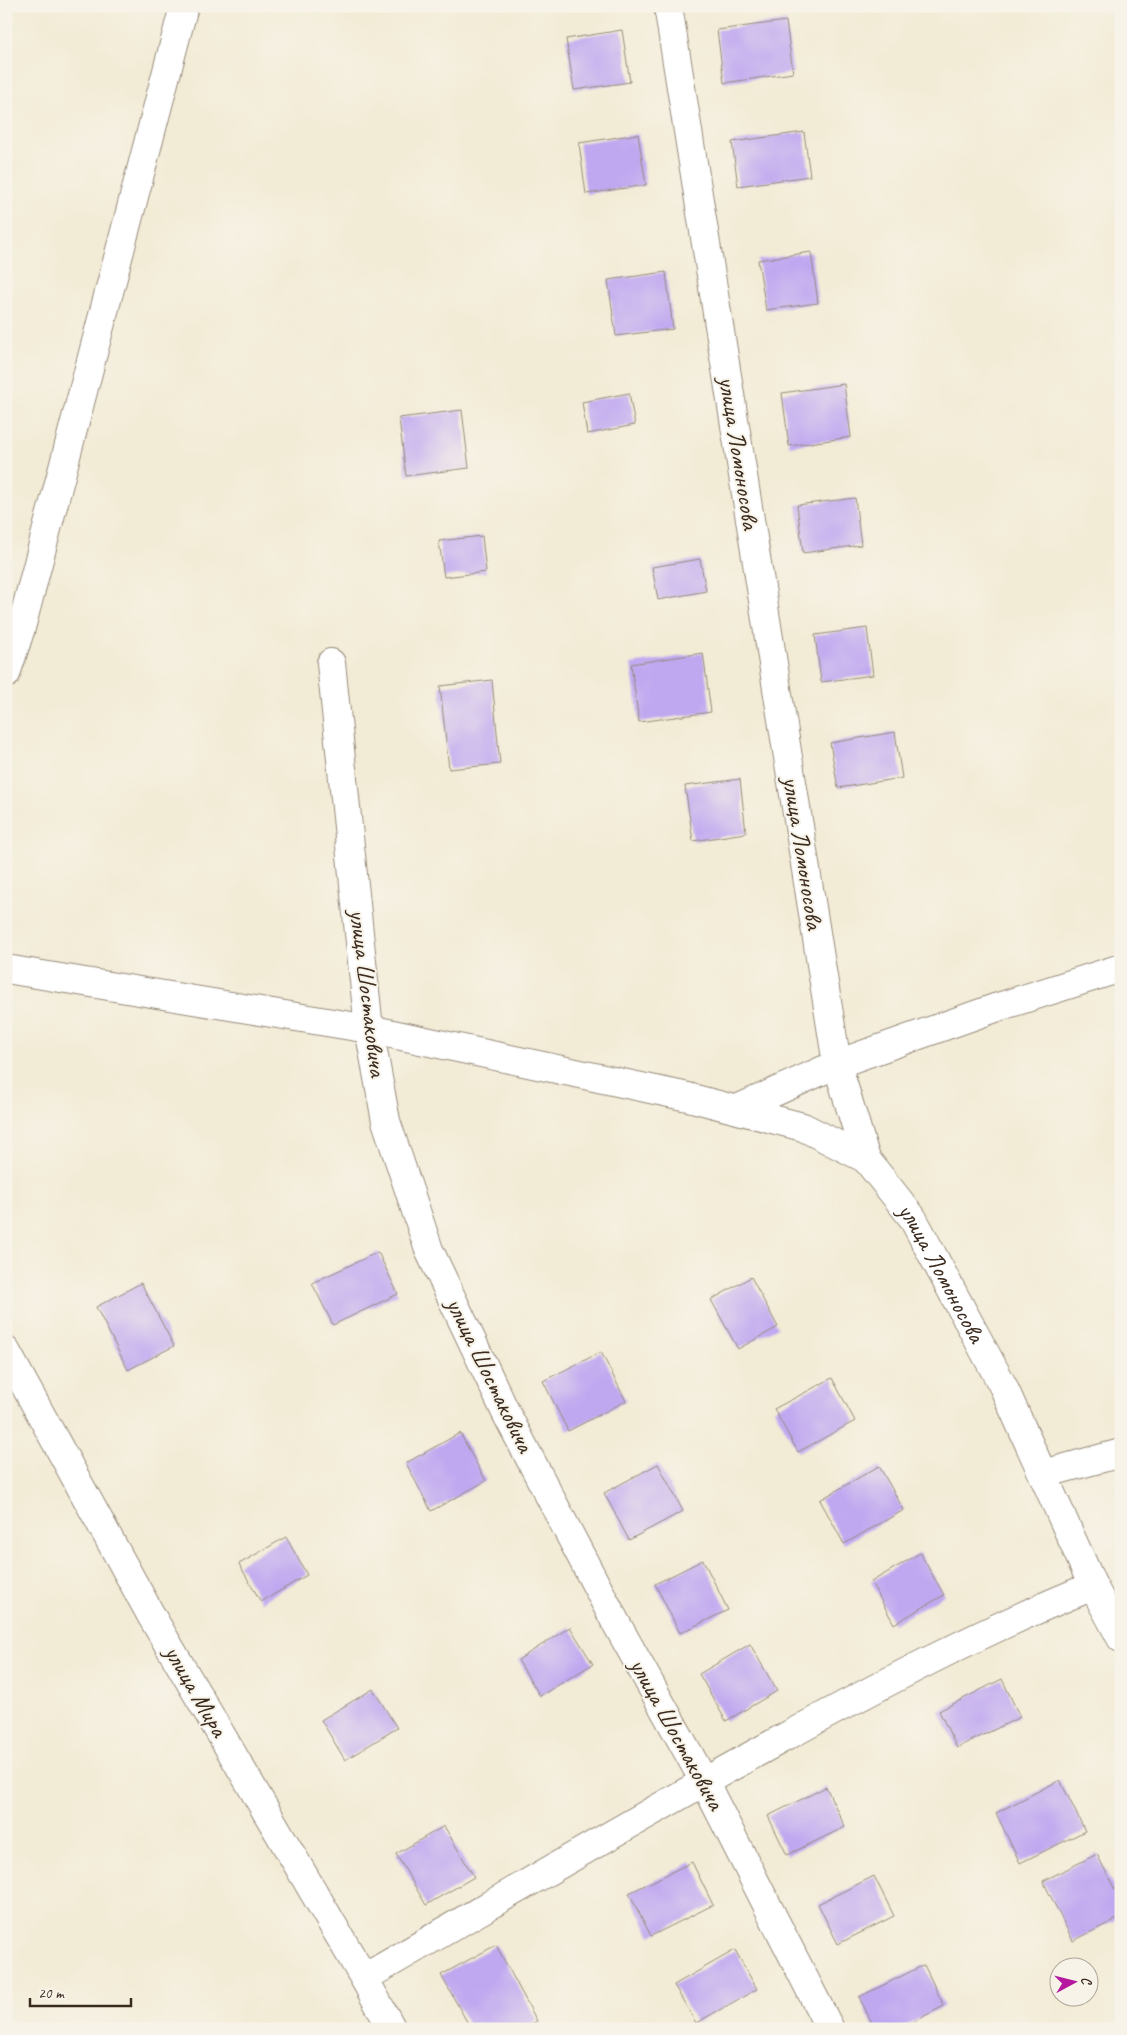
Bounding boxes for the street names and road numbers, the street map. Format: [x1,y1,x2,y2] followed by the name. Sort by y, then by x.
[711,372,767,534] street label: улица Ломоносова
[775,772,831,934] street label: улица Ломоносова
[342,906,394,1080] street label: улица Шостаковича
[890,1195,994,1350] street label: улица Ломоносова
[438,1291,542,1459] street label: улица Шостаковича
[156,1638,236,1744] street label: улица Мира
[621,1651,733,1817] street label: улица Шостаковича

